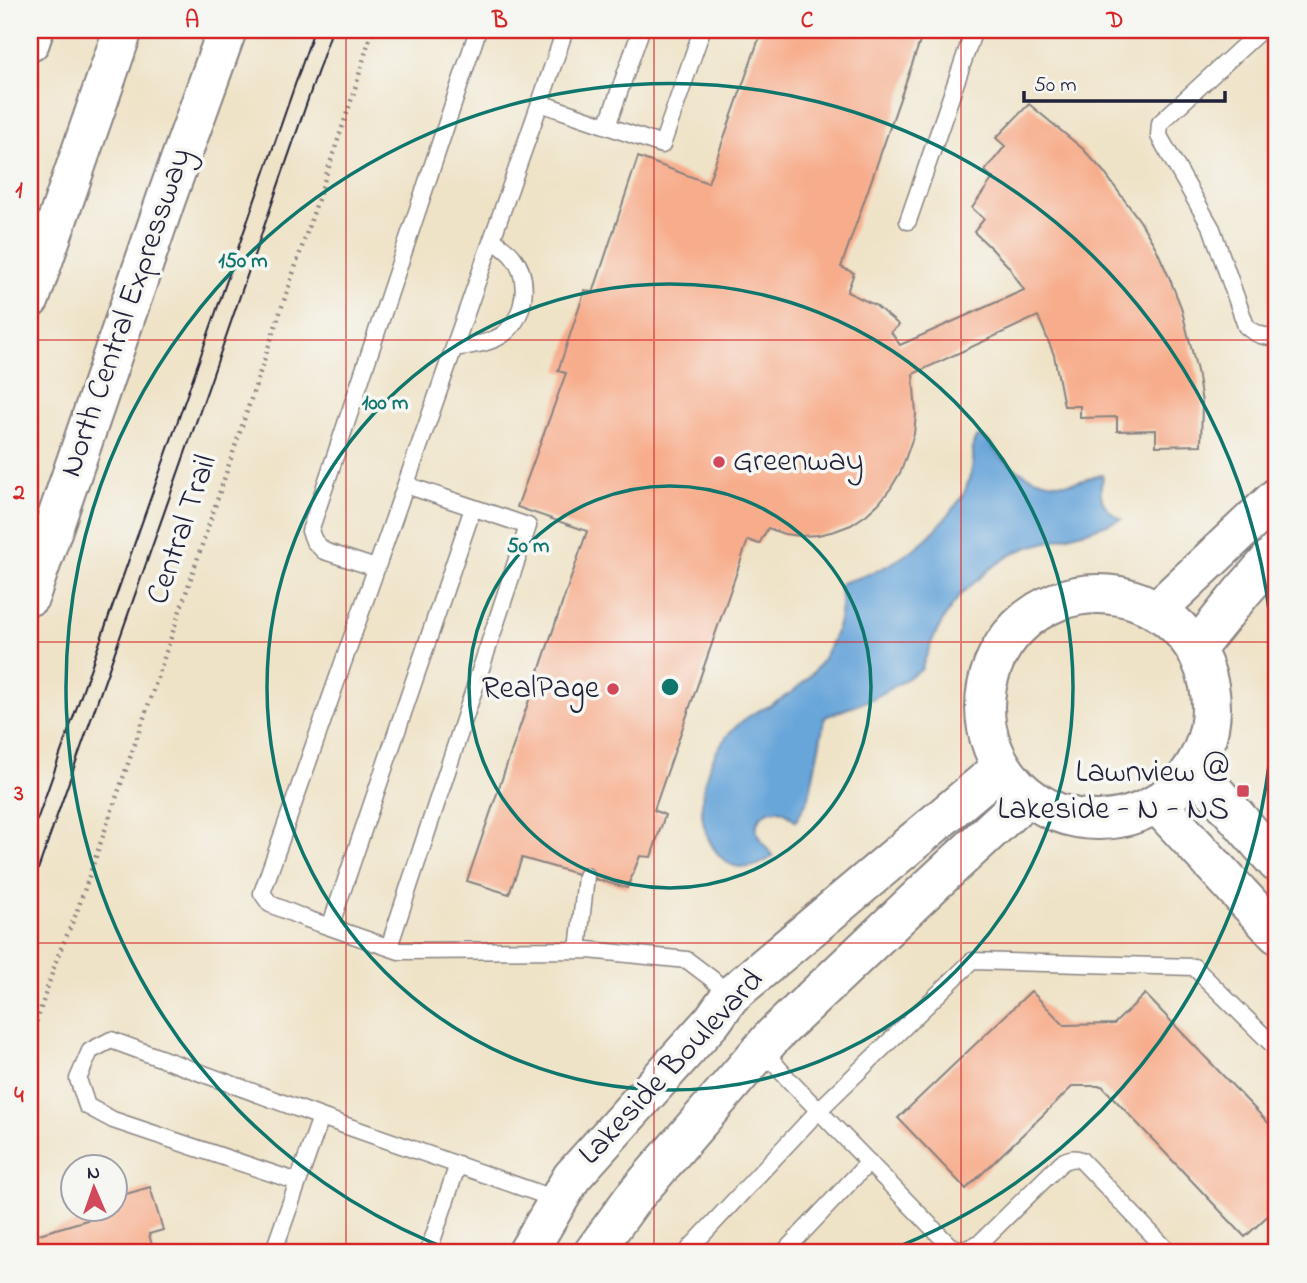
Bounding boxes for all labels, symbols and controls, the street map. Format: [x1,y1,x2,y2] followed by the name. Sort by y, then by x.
[185,5,199,38] text: A
[491,5,508,38] text: B
[801,5,814,38] text: C
[1106,5,1123,38] text: D
[1024,60,1225,104] scale bar
[1034,71,1077,101] text: 50 m
[49,142,205,484] street label: North Central Expressway
[15,175,23,208] text: 1
[218,247,268,277] text: 150 m
[362,389,408,419] text: 100 m
[733,439,864,486] place label: Greenway
[135,449,231,611] street label: Central Trail
[711,454,727,470] marker: Greenway
[12,477,25,510] text: 2
[507,532,549,562] text: 50 m
[482,666,600,713] place label: RealPage
[658,675,682,699] centre of rings
[605,681,621,697] marker: RealPage
[997,750,1229,834] place label: Lawnview @ Lakeside - N - NS
[13,778,24,811] text: 3
[1235,783,1251,799] marker: Lawnview @ Lakeside - N - NS
[568,959,776,1177] street label: Lakeside Boulevard
[14,1080,24,1113] text: 4
[60,1154,130,1224] north arrow
[87,1160,101,1187] text: N

